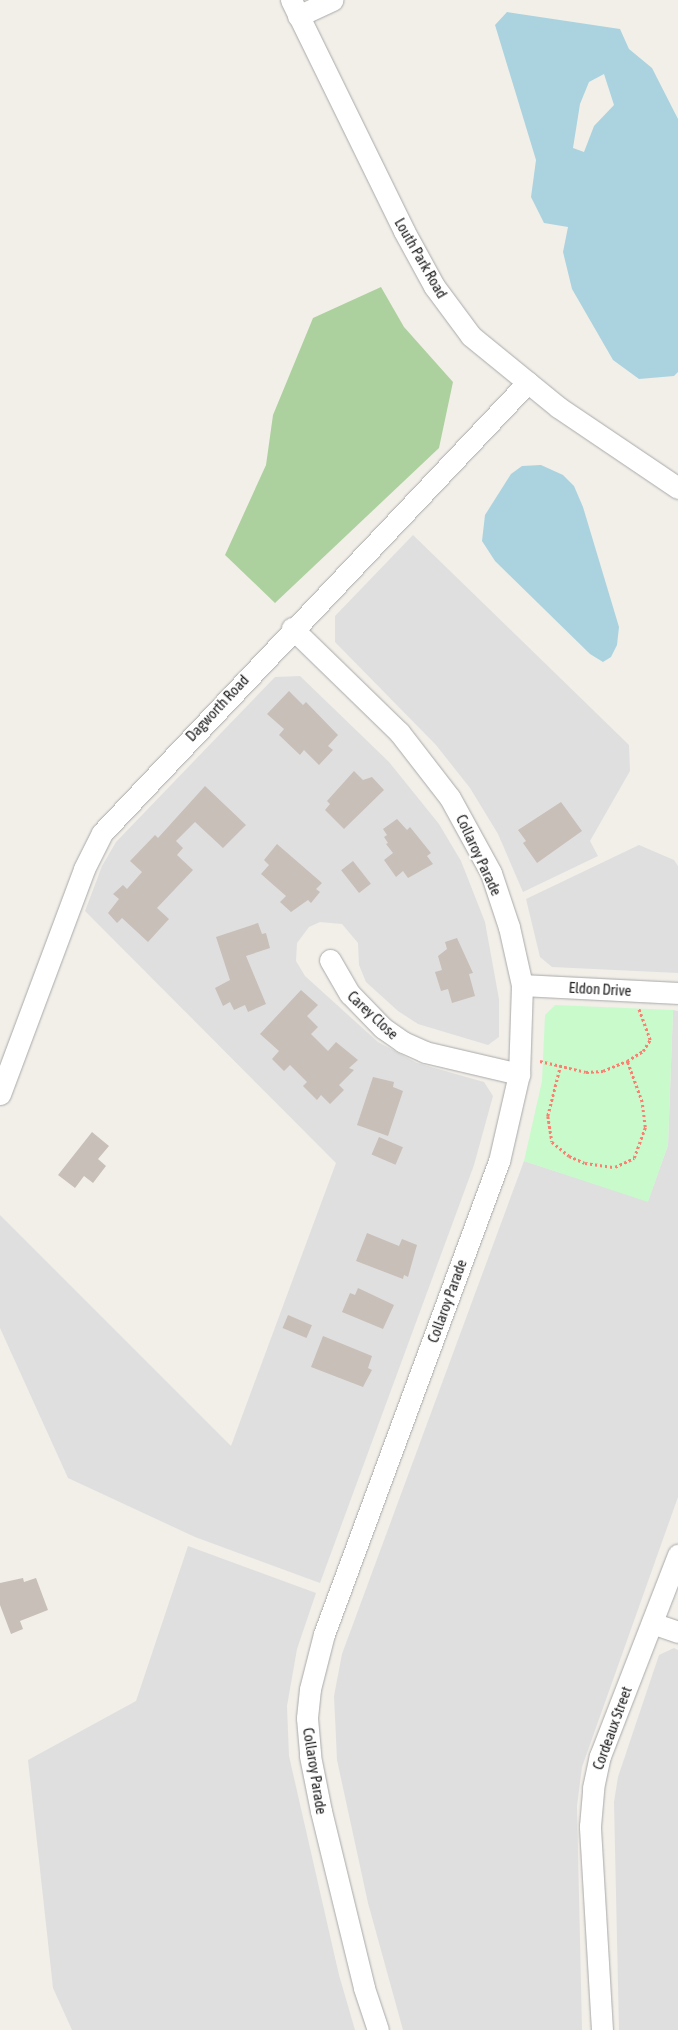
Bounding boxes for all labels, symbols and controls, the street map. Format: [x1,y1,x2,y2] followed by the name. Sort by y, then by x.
[391,215,451,301] street label: Louth Park Road
[182,671,252,745] street label: Dagworth Road
[452,812,506,898] street label: Collaroy Parade
[568,978,632,1000] street label: Eldon Drive
[344,987,402,1043] street label: Carey Close
[424,1257,470,1345] street label: Collaroy Parade
[589,1684,635,1772] street label: Cordeaux Street
[299,1726,331,1816] street label: Collaroy Parade

